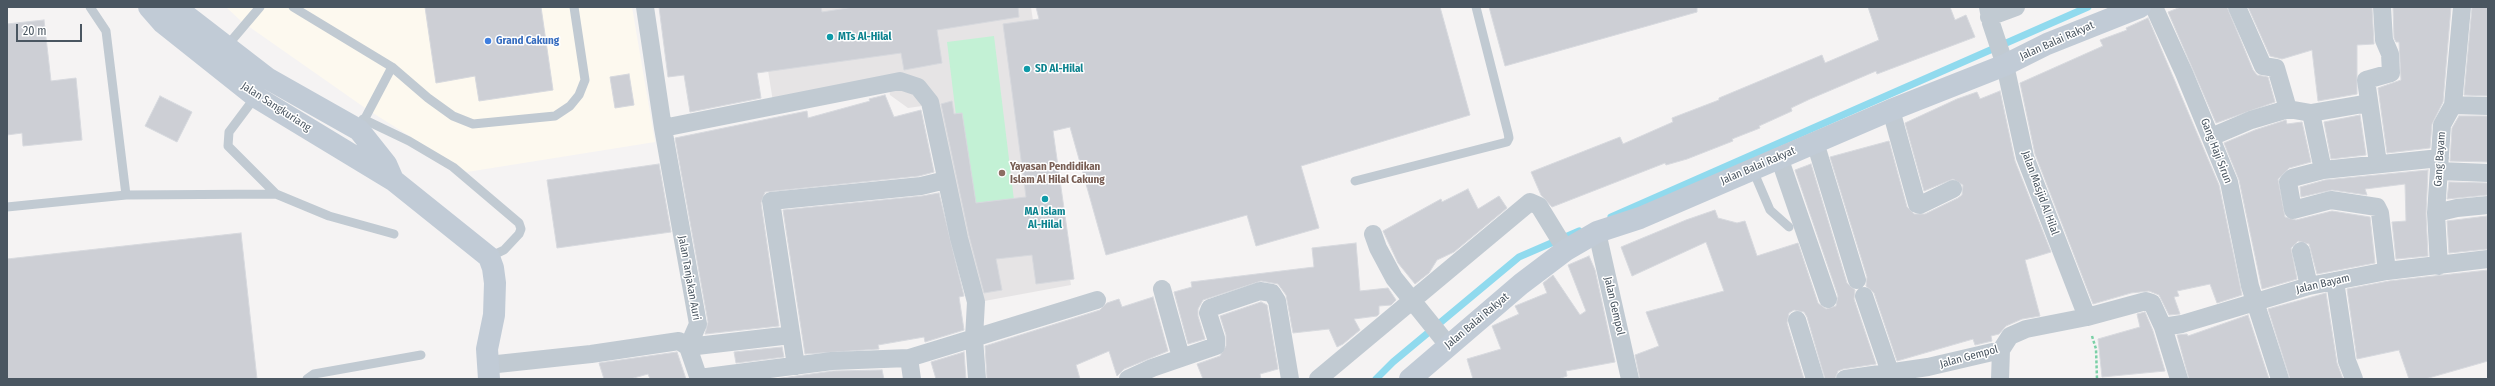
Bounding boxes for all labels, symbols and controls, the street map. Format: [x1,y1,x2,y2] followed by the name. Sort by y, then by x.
[18,16,84,42] scale bar
[2018,19,2096,63] street label: Jalan Balai Rakyat
[23,24,47,38] text: 20 m
[838,30,891,44] place label: MTs Al-Hilal
[825,32,835,42] marker: MTs Al-Hilal
[496,34,559,48] place label: Grand Cakung
[483,36,493,46] marker: Grand Cakung
[1035,62,1083,76] place label: SD Al-Hilal
[1022,64,1032,74] marker: SD Al-Hilal
[239,80,313,134] street label: Jalan Sangkuriang
[2197,116,2235,186] street label: Gang Haji Sirun
[2431,131,2449,187] street label: Gang Bayam
[1719,144,1797,188] street label: Jalan Balai Rakyat
[2019,149,2061,237] street label: Jalan Masjid Al Hilal
[1010,160,1105,186] place label: Yayasan Pendidikan Islam Al Hilal Cakung
[997,168,1007,178] marker: Yayasan Pendidikan Islam Al Hilal Cakung
[1040,194,1050,204] marker: MA Islam Al-Hilal
[1025,205,1065,231] place label: MA Islam Al-Hilal
[675,235,703,321] street label: Jalan Tanjakan Auri
[2295,271,2351,297] street label: Jalan Bayam
[1601,275,1627,337] street label: Jalan Gempol
[1442,290,1512,352] street label: Jalan Balai Rakyat
[1938,343,2000,371] street label: Jalan Gempol

